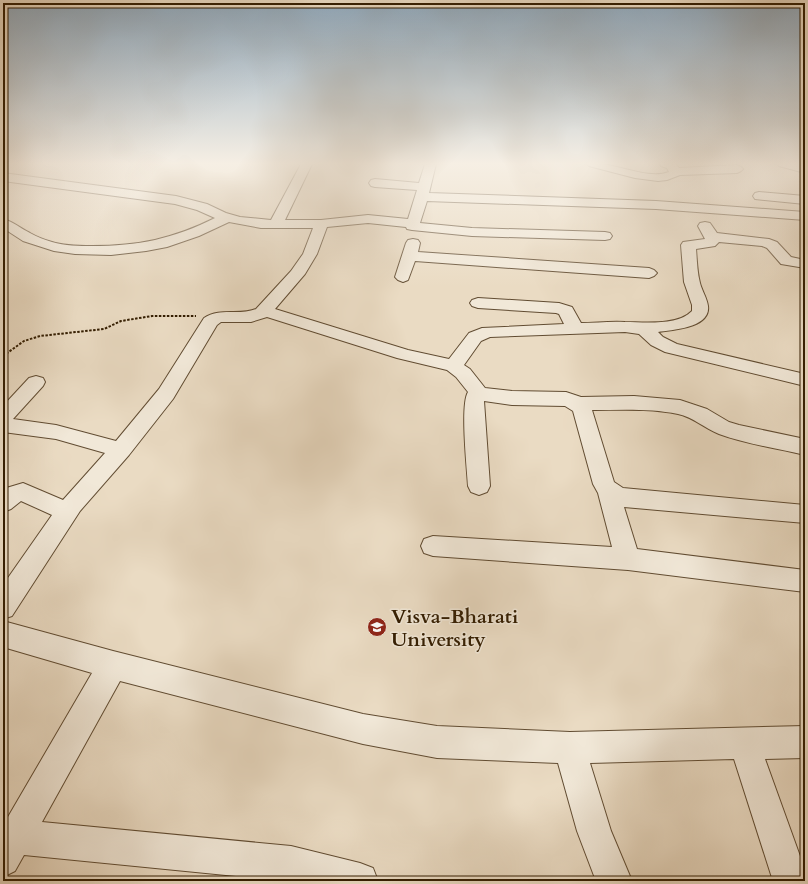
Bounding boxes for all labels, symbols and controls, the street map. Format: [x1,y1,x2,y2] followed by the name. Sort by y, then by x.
[391,603,518,653] place label: Visva-Bharati University
[366,616,388,638] school or university icon: Visva-Bharati University

